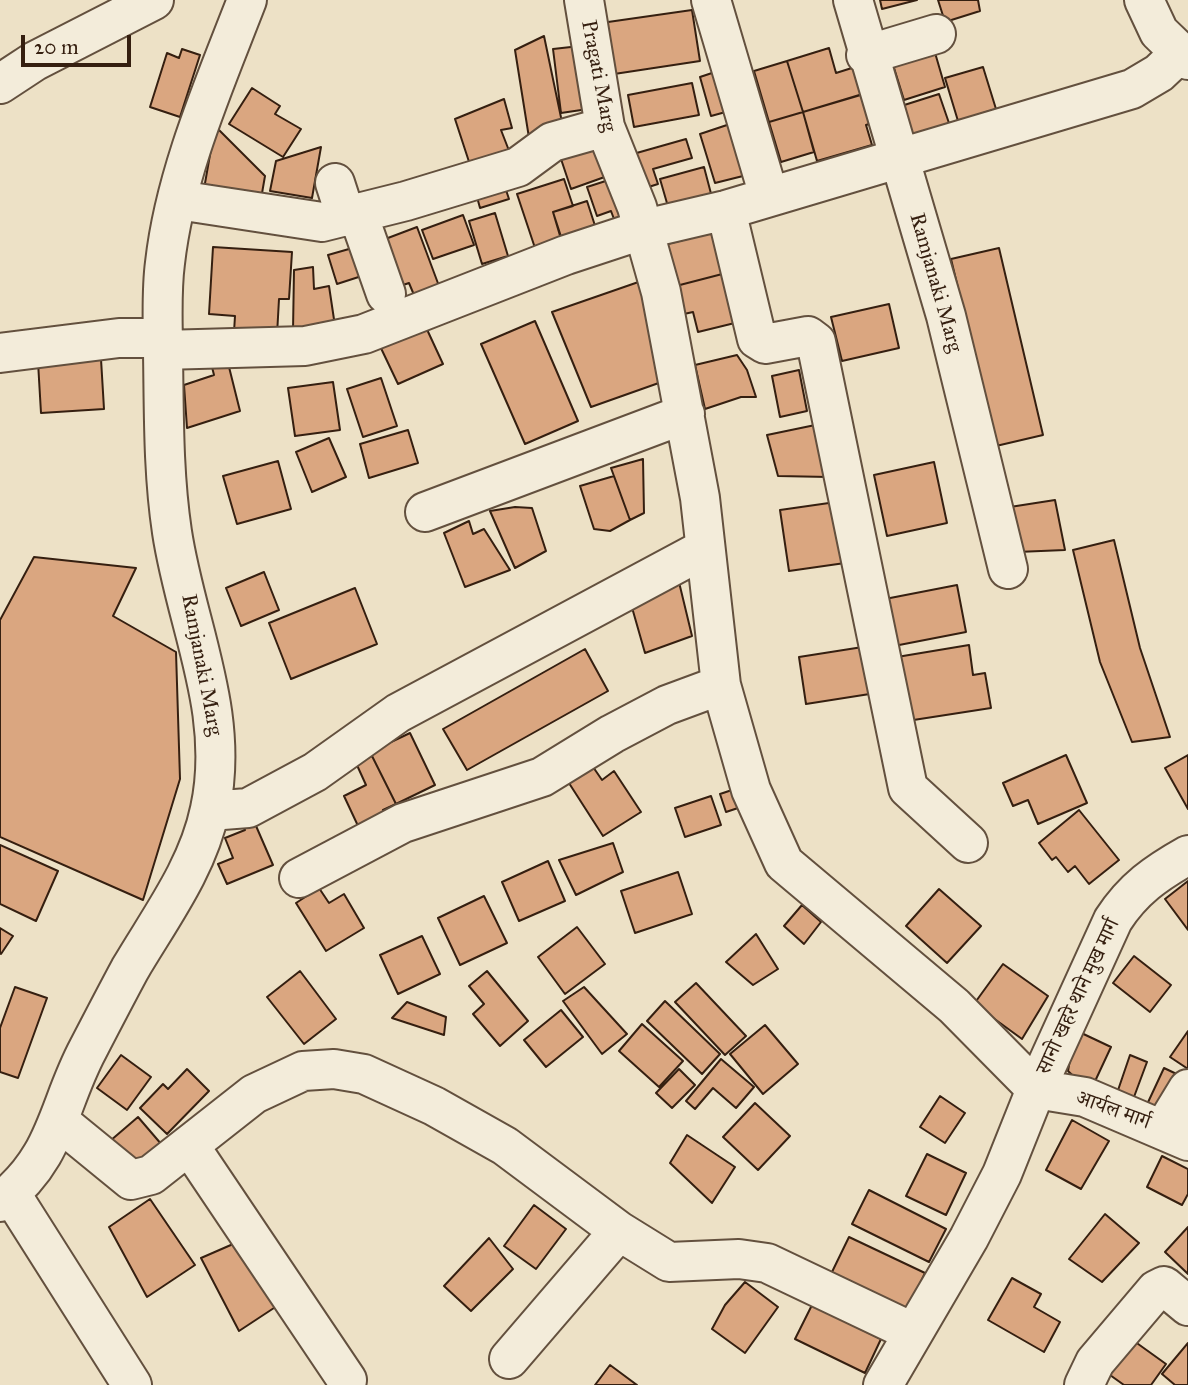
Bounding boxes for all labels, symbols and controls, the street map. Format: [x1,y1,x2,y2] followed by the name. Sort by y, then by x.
[575,18,621,134] street label: Pragati Marg
[24,21,135,65] scale bar
[34,34,79,60] text: 20 m
[903,210,967,356] street label: Ramjanaki Marg
[175,592,227,738] street label: Ramjanaki Marg
[1032,915,1126,1079] street label: सानो खहरे थाने मुख मार्ग
[1072,1086,1154,1136] street label: आर्यल मार्ग

